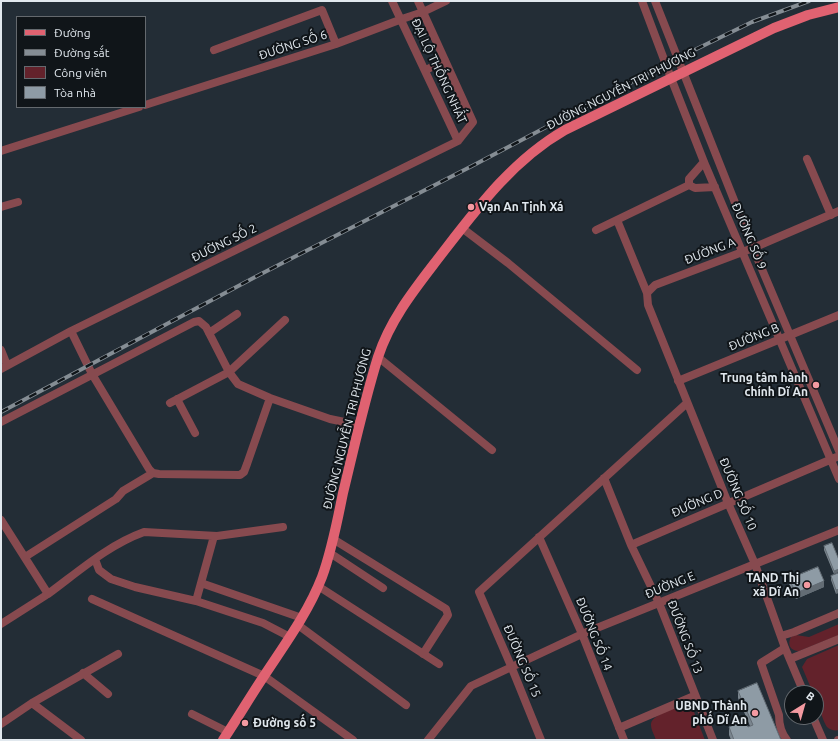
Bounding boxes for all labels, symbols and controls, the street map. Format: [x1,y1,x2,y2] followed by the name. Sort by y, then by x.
[16,16,146,108] legend
[408,16,470,126] street label: ĐẠI LỘ THỐNG NHẤT
[54,26,91,39] text: Đường
[257,27,329,63] street label: ĐƯỜNG SỐ 6
[544,45,698,133] street label: ĐƯỜNG NGUYỄN TRI PHƯƠNG
[54,46,109,59] text: Đường sắt
[54,66,107,79] text: Công viên
[54,86,96,99] text: Tòa nhà
[479,200,564,214] place label: Vạn An Tịnh Xá
[729,201,769,271] street label: ĐƯỜNG SỐ 9
[466,202,476,212] marker: Vạn An Tịnh Xá
[189,221,259,265] street label: ĐƯỜNG SỐ 2
[682,235,738,267] street label: ĐƯỜNG A
[727,320,781,354] street label: ĐƯỜNG B
[320,347,374,511] street label: ĐƯỜNG NGUYỄN TRI PHƯƠNG
[720,371,808,399] place label: Trung tâm hành chính Dĩ An
[811,380,821,390] marker: Trung tâm hành chính Dĩ An
[716,456,760,532] street label: ĐƯỜNG SỐ 10
[669,486,725,520] street label: ĐƯỜNG D
[643,569,697,601] street label: ĐƯỜNG E
[746,571,799,599] place label: TAND Thị xã Dĩ An
[802,580,812,590] marker: TAND Thị xã Dĩ An
[573,595,615,673] street label: ĐƯỜNG SỐ 14
[664,598,706,676] street label: ĐƯỜNG SỐ 13
[500,623,544,699] street label: ĐƯỜNG SỐ 15
[784,685,824,725] north arrow
[804,689,817,703] text: B
[675,699,747,727] place label: UBND Thành phố Dĩ An
[750,708,760,718] marker: UBND Thành phố Dĩ An
[253,716,316,730] place label: Đường số 5
[240,718,250,728] marker: Đường số 5

